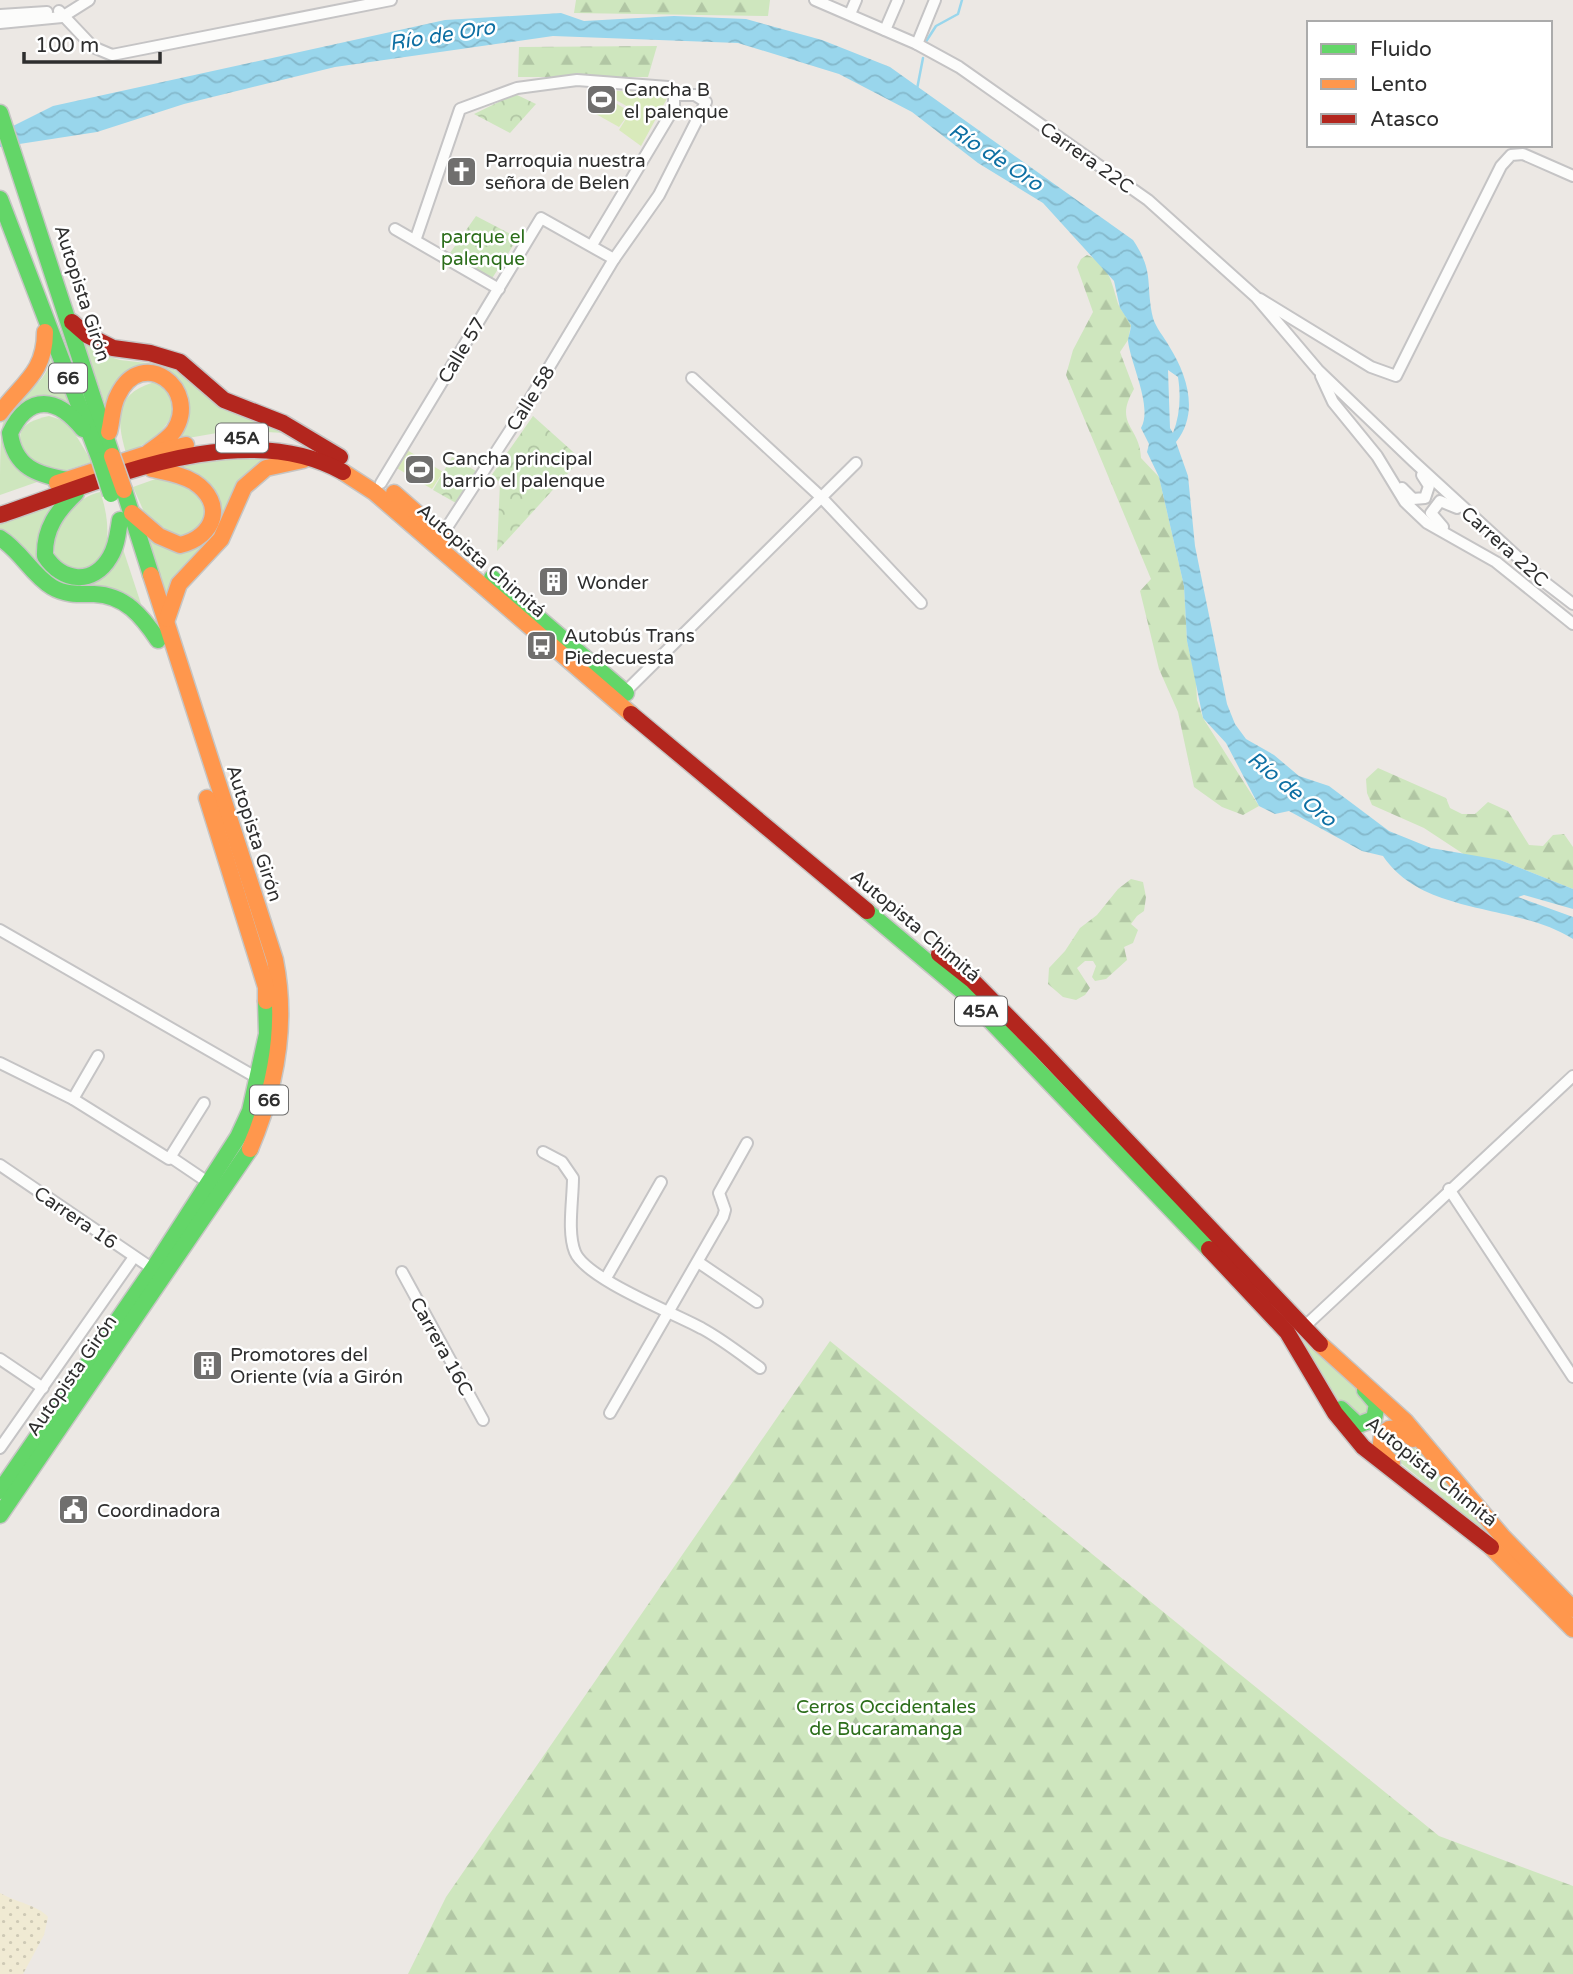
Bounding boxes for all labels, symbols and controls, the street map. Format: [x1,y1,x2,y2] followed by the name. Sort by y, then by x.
[388,15,498,56] water label: Río de Oro
[24,21,161,65] scale bar
[1307,21,1552,147] legend
[35,33,99,58] text: 100 m
[1370,37,1432,62] text: Fluido
[1370,72,1427,97] text: Lento
[624,79,728,123] place label: Cancha B el palenque
[584,83,618,117] sports icon: Cancha B el palenque
[1370,107,1439,132] text: Atasco
[944,118,1048,198] water label: Río de Oro
[1036,118,1137,198] street label: Carrera 22C
[485,150,646,194] place label: Parroquia nuestra señora de Belen
[445,154,479,188] church icon: Parroquia nuestra señora de Belen
[50,222,114,364] street label: Autopista Girón
[441,226,525,270] park label: parque el palenque
[434,314,490,387] street label: Calle 57
[502,362,560,435] street label: Calle 58
[49,364,87,392] road number: 66
[216,424,268,452] road number: 45A
[442,448,605,492] place label: Cancha principal barrio el palenque
[402,452,436,486] sports icon: Cancha principal barrio el palenque
[413,499,550,622] street label: Autopista Chimitá
[1457,502,1552,591] street label: Carrera 22C
[537,565,571,599] building icon: Wonder
[577,572,649,594] place label: Wonder
[564,625,695,669] place label: Autobús Trans Piedecuesta
[524,629,558,663] bus stop icon: Autobús Trans Piedecuesta
[1242,746,1342,833] water label: Río de Oro
[222,762,286,904] street label: Autopista Girón
[846,865,985,986] street label: Autopista Chimitá
[955,996,1007,1026] road number: 45A
[250,1086,288,1114] road number: 66
[30,1182,121,1254] street label: Carrera 16
[405,1294,477,1399] street label: Carrera 16C
[22,1311,122,1440] street label: Autopista Girón
[230,1344,403,1388] place label: Promotores del Oriente (vía a Girón
[190,1348,224,1382] building icon: Promotores del Oriente (vía a Girón
[1361,1412,1501,1531] street label: Autopista Chimitá
[57,1493,91,1527] public building icon: Coordinadora
[97,1500,220,1522] place label: Coordinadora
[796,1696,976,1740] park label: Cerros Occidentales de Bucaramanga

